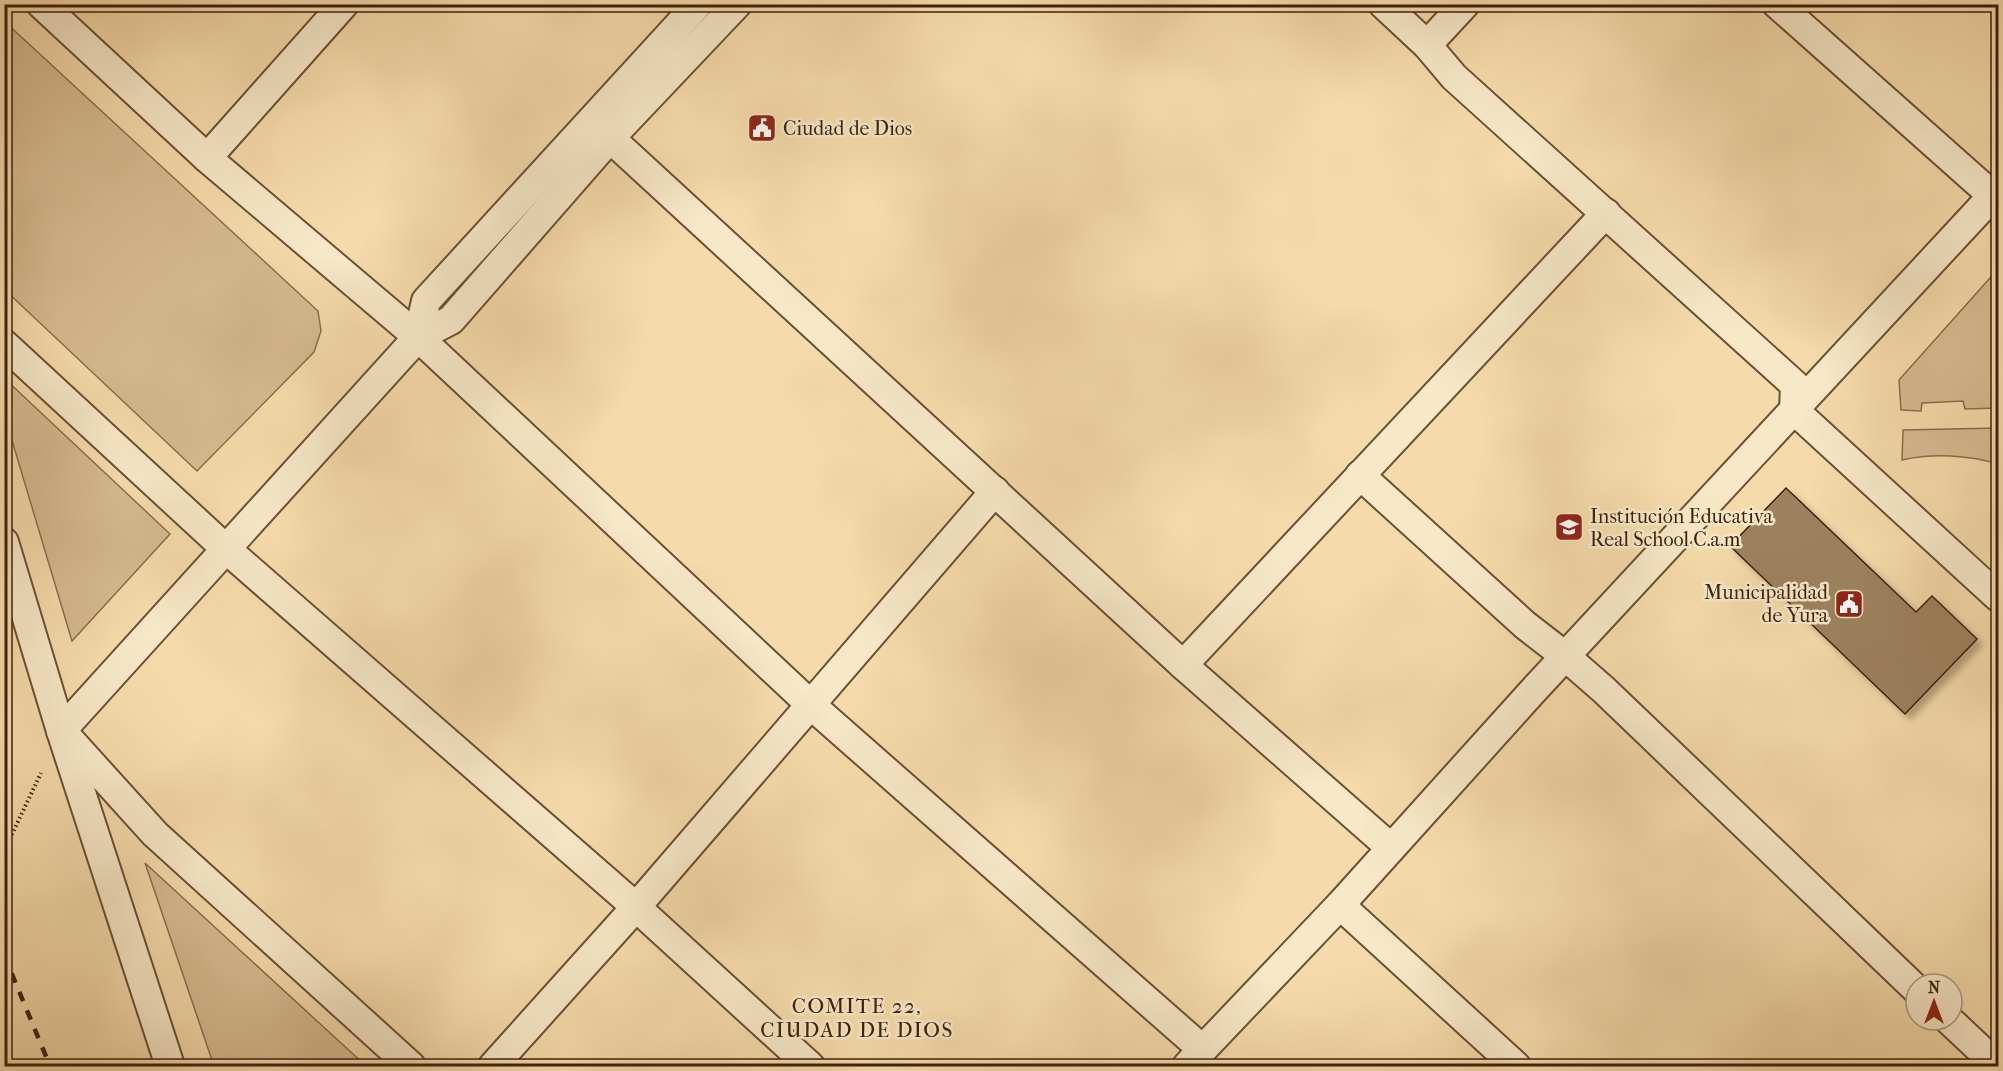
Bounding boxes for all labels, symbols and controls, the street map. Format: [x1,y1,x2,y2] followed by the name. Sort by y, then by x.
[746,112,778,144] public building icon: Ciudad de Dios
[783,117,912,140] place label: Ciudad de Dios
[1590,505,1773,551] place label: Institución Educativa Real School C.a.m
[1553,511,1585,543] school or university icon: Institución Educativa Real School C.a.m
[1704,581,1829,627] place label: Municipalidad de Yura
[1833,588,1865,620] public building icon: Municipalidad de Yura
[1904,972,1964,1032] north arrow
[1928,978,1941,997] text: N
[760,994,954,1042] district label: COMITE 22, CIUDAD DE DIOS

